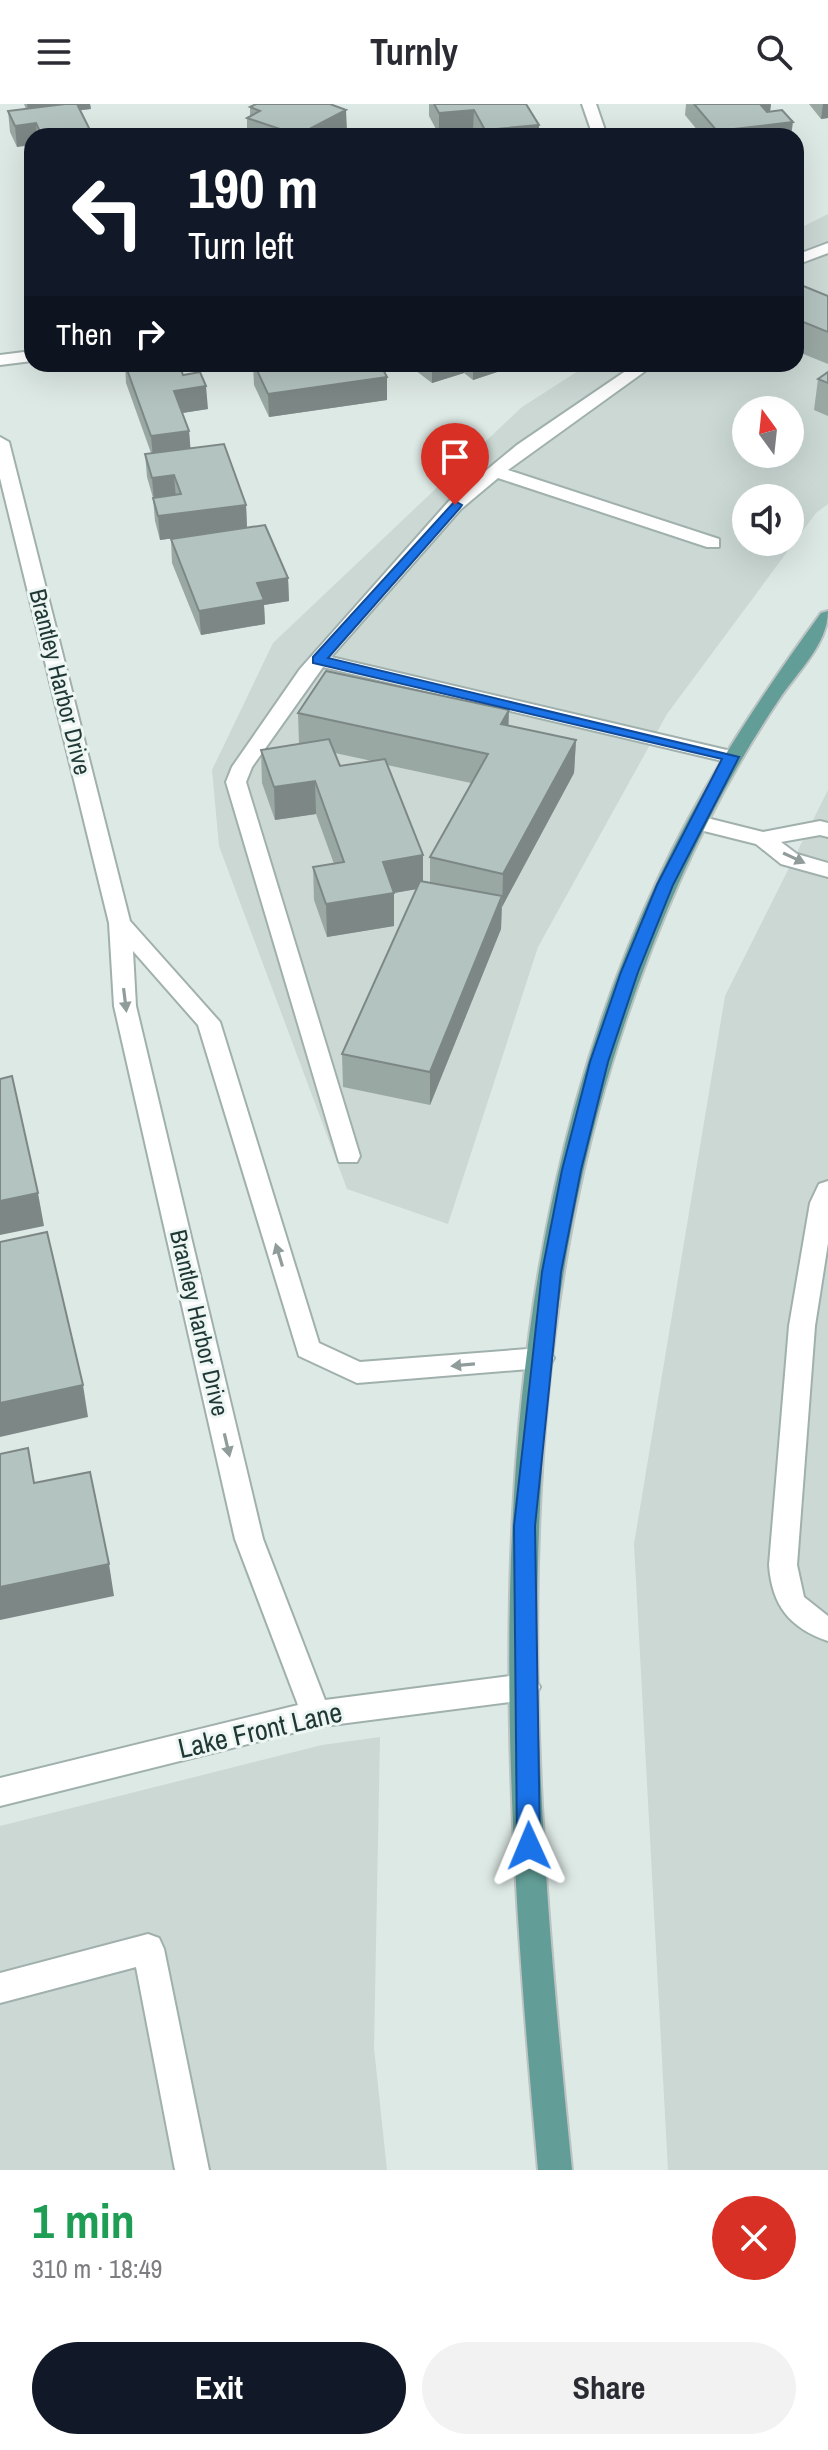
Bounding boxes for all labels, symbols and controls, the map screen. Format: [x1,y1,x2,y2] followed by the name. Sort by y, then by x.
[370,28,458,76] text: Turnly
[32,30,76,74] icon: menu
[752,30,796,74] icon: search
[188,150,318,225] text: 190 m
[56,160,160,264] icon: left
[188,222,294,270] text: Turn left
[128,312,172,356] icon: right
[56,314,112,354] text: Then
[732,396,804,468] north arrow
[732,396,804,556] map controls
[421,423,489,505] pin
[433,435,477,479] icon: arrive
[732,484,804,556] button: sound
[22,586,100,778] street label: Brantley Harbor Drive
[782,852,805,865] one-way arrow
[119,988,132,1013] one-way arrow
[163,1226,237,1419] street label: Brantley Harbor Drive
[272,1242,285,1266] one-way arrow
[450,1358,475,1371] one-way arrow
[221,1432,234,1457] one-way arrow
[174,1693,346,1767] street label: Lake Front Lane
[487,1804,571,1888] position arrow
[32,2188,135,2253] text: 1 min
[712,2196,796,2280] button: close
[32,2251,162,2286] text: 310 m · 18:49
[32,2342,406,2434] button: Exit
[422,2342,796,2434] button: Share

